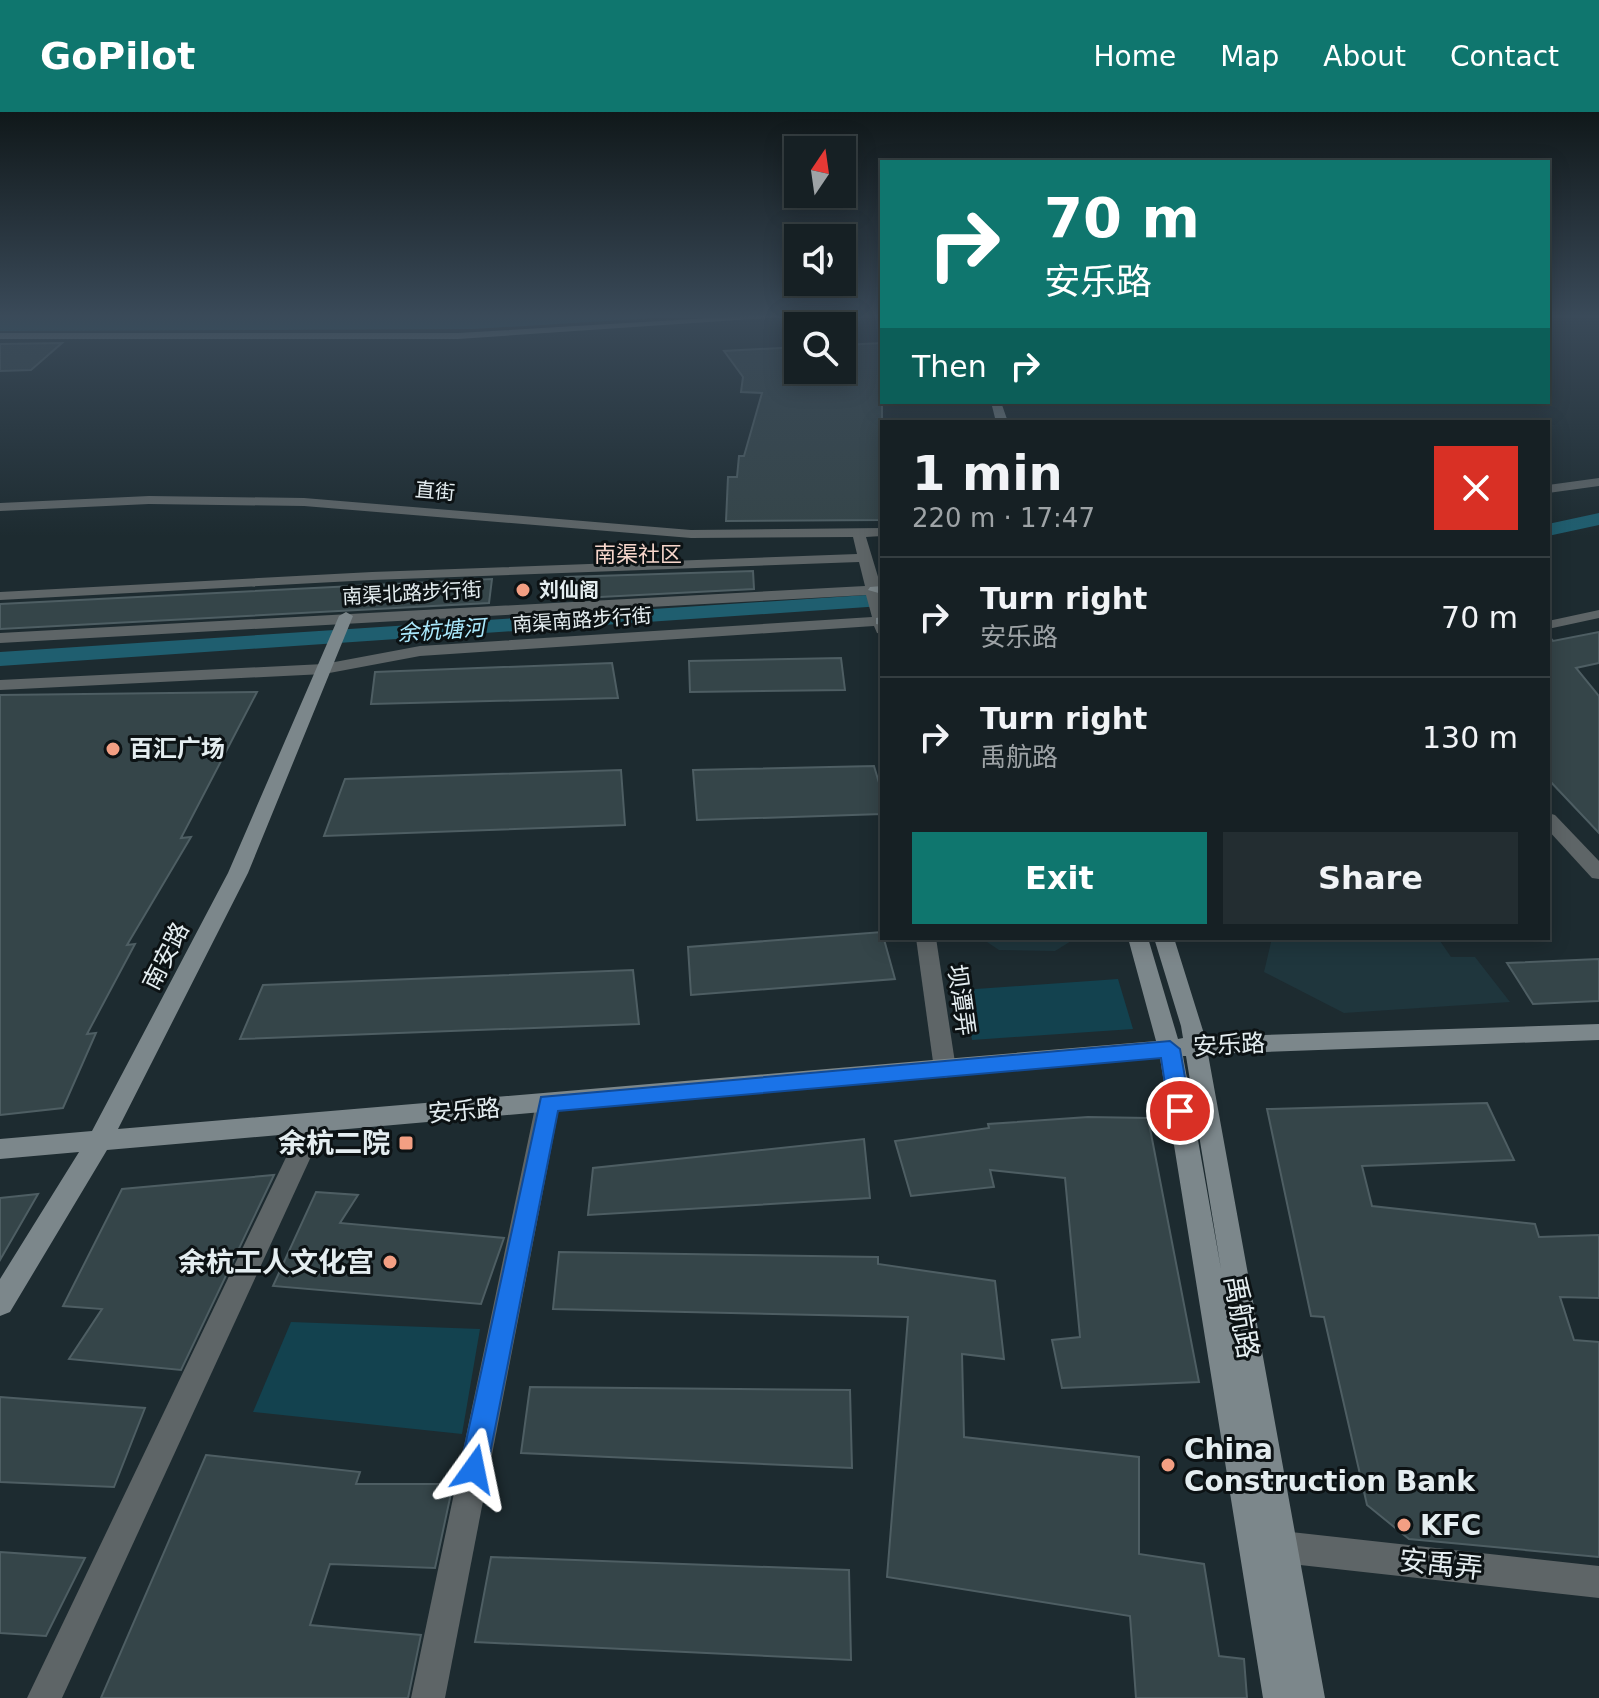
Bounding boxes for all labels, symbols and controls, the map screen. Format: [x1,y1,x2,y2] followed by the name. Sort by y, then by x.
[40,34,195,78] text: GoPilot
[1093,40,1176,73] text: Home
[1220,40,1279,73] text: Map
[1323,40,1406,73] text: About
[1450,40,1559,73] text: Contact
[784,136,856,208] north arrow
[784,136,856,384] map controls
[1044,185,1200,250] text: 70 m
[912,192,1016,296] icon: right
[784,224,856,296] button: sound
[1044,261,1152,302] text: 安乐路
[784,312,856,384] button: search
[1003,344,1047,388] icon: right
[912,349,987,384] text: Then
[912,445,1063,501] text: 1 min
[1434,446,1518,530] button: close
[414,477,456,505] street label: 直街
[912,503,1095,533] text: 220 m · 17:47
[594,542,682,567] district label: 南渠社区
[341,577,483,609] street label: 南渠北路步行街
[539,578,599,602] place label: 刘仙阁
[514,581,532,599] marker: 刘仙阁
[980,581,1147,616] text: Turn right
[912,595,956,639] icon: right
[1441,600,1518,635] text: 70 m
[511,603,653,637] street label: 南渠南路步行街
[396,615,490,646] water label: 余杭塘河
[980,622,1058,652] text: 安乐路
[980,701,1147,736] text: Turn right
[912,715,956,759] icon: right
[1422,720,1518,755] text: 130 m
[129,735,225,763] place label: 百汇广场
[104,740,122,758] marker: 百汇广场
[980,742,1058,772] text: 禹航路
[912,832,1207,924] button: Exit
[1223,832,1518,924] button: Share
[137,918,195,994] street label: 南安路
[942,962,980,1038] street label: 坝潭弄
[1192,1029,1266,1061] street label: 安乐路
[1146,1077,1214,1145] pin
[1158,1089,1202,1133] icon: arrive
[427,1094,501,1128] street label: 安乐路
[278,1127,390,1160] place label: 余杭二院
[397,1134,415,1152] marker: 余杭二院
[178,1246,374,1279] place label: 余杭工人文化宫
[381,1253,399,1271] marker: 余杭工人文化宫
[1218,1273,1265,1361] street label: 禹航路
[432,1427,516,1511] position arrow
[1184,1433,1476,1498] place label: China Construction Bank
[1159,1456,1177,1474] marker: China Construction Bank
[1420,1509,1481,1542] place label: KFC
[1395,1516,1413,1534] marker: KFC
[1397,1544,1484,1585] street label: 安禹弄

